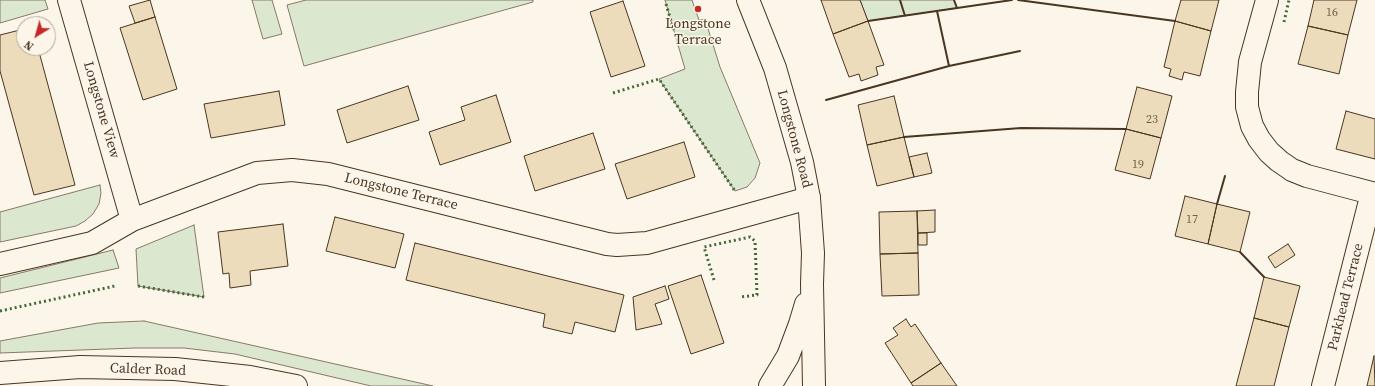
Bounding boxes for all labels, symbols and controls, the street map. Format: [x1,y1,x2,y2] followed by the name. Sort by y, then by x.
[693,4,703,14] marker: Longstone Terrace
[1326,6,1338,20] house number: 16
[16,16,56,56] north arrow
[665,16,731,48] place label: Longstone Terrace
[21,37,37,54] text: N
[79,60,123,160] street label: Longstone View
[773,88,815,190] street label: Longstone Road
[1146,113,1158,127] house number: 23
[1132,158,1144,172] house number: 19
[343,170,459,214] street label: Longstone Terrace
[1186,213,1198,227] house number: 17
[1325,242,1367,352] street label: Parkhead Terrace
[110,360,186,380] street label: Calder Road

